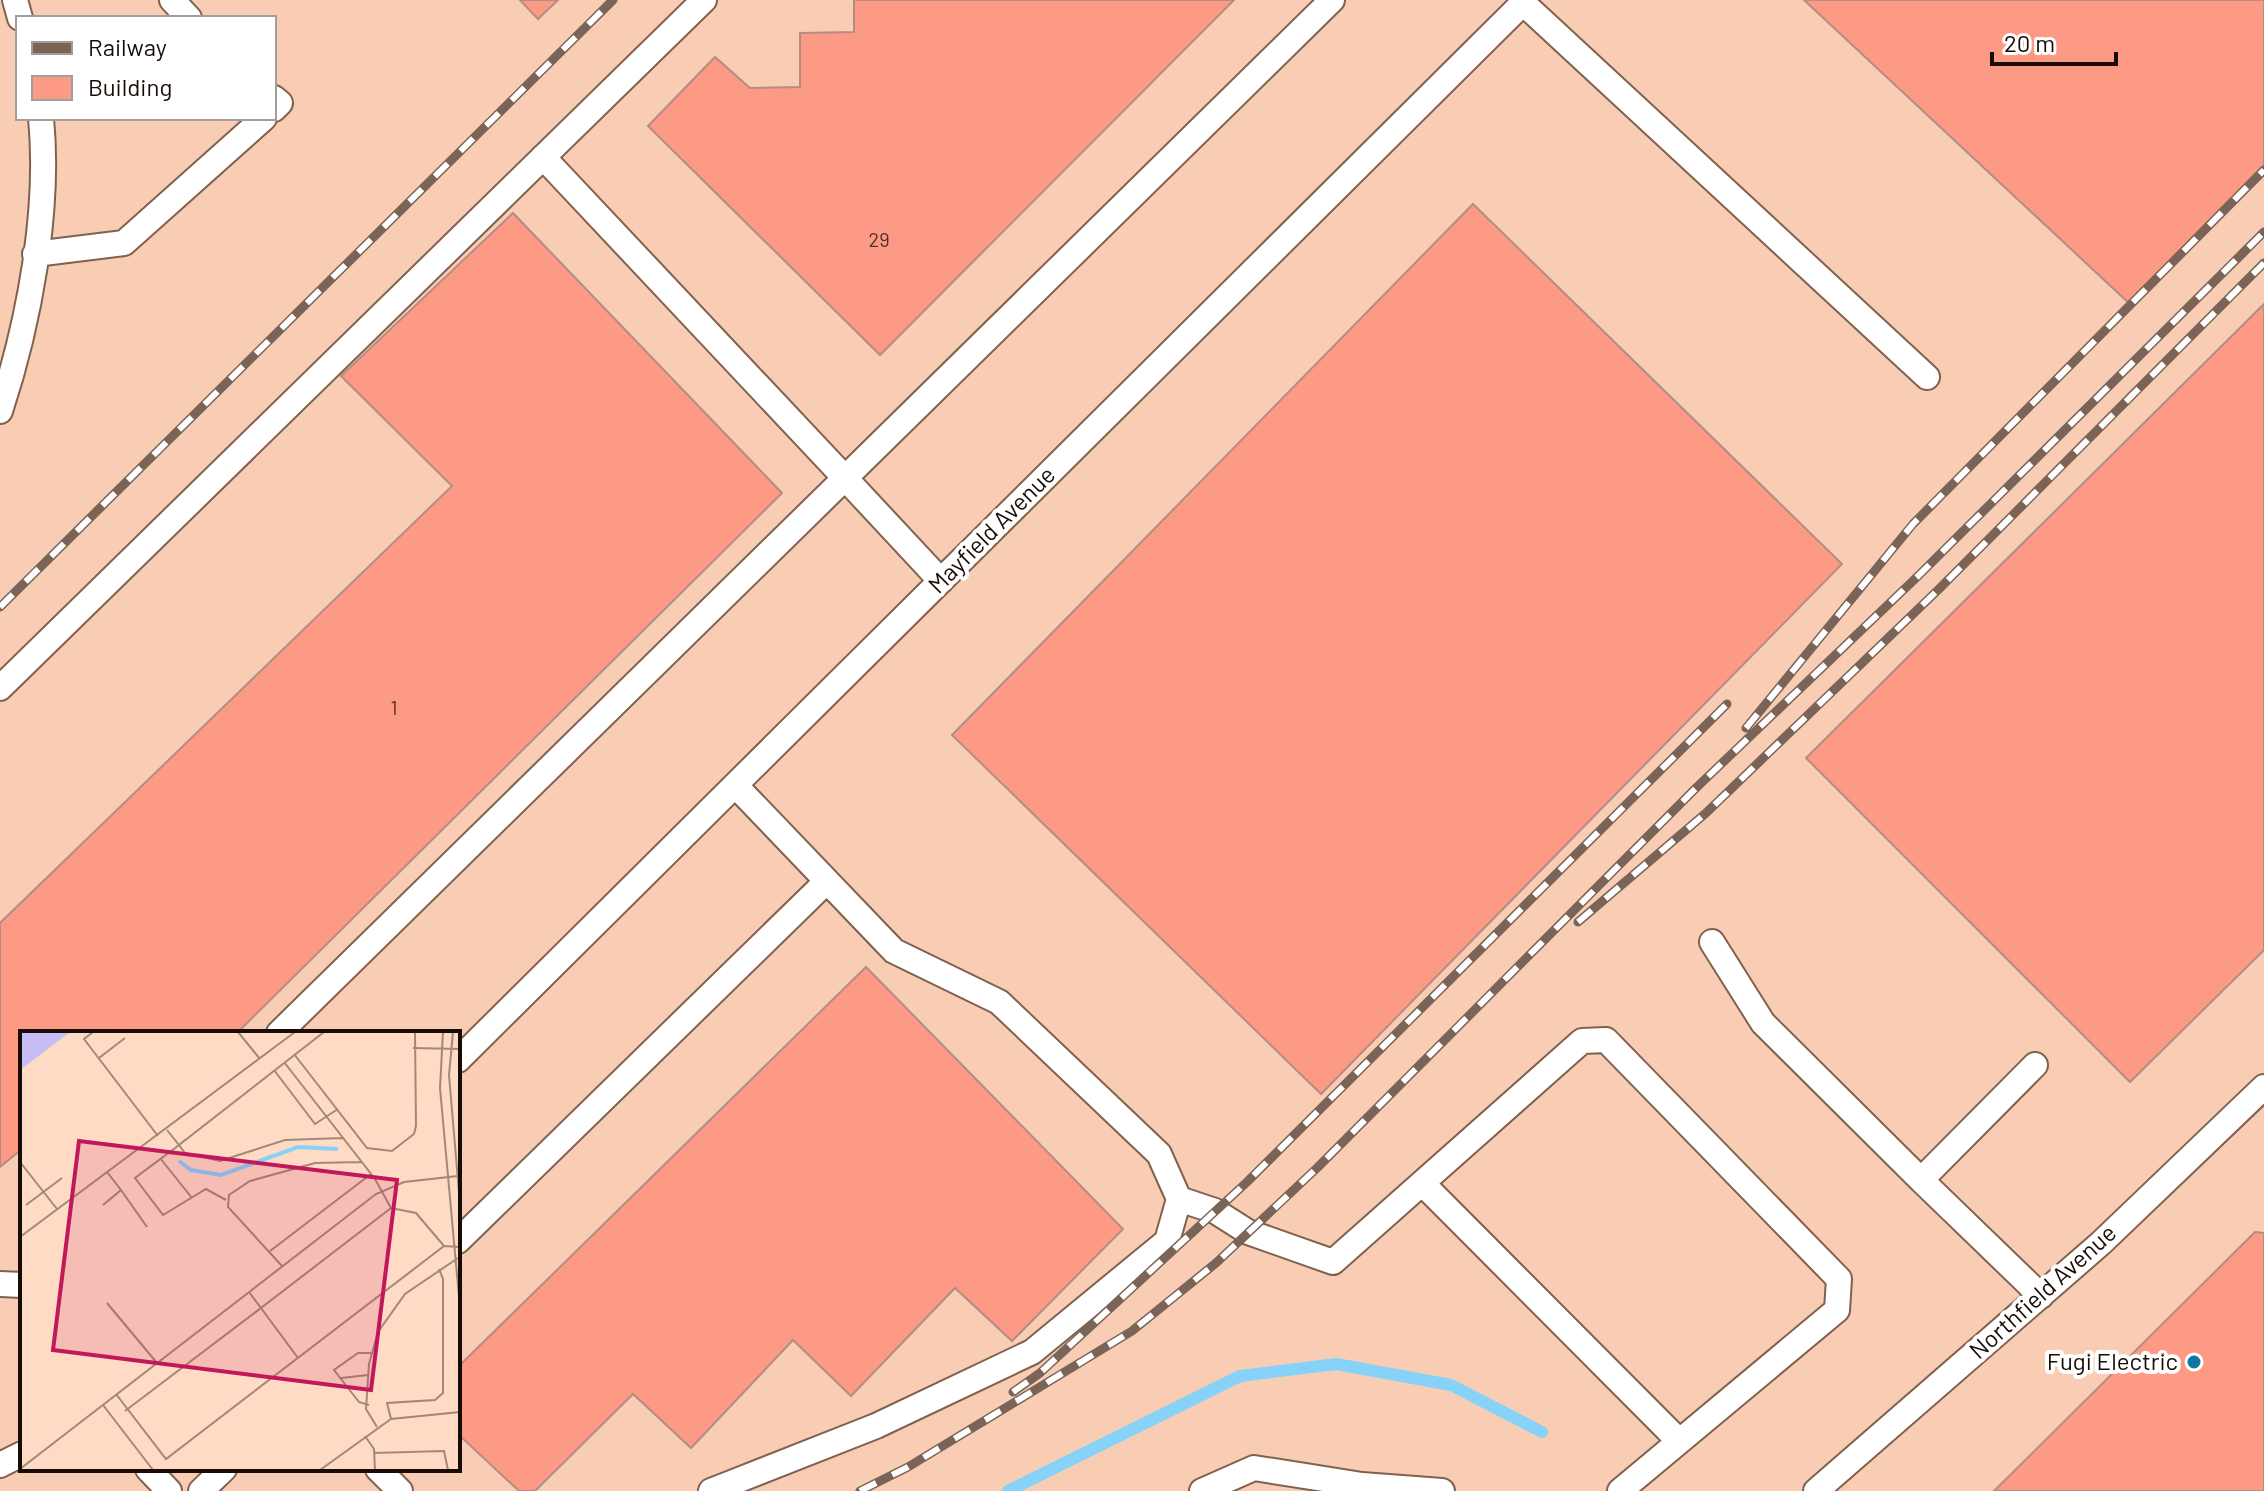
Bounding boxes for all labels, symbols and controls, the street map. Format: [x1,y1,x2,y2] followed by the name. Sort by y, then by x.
[16,16,276,120] legend
[1992,16,2116,66] scale bar
[2004,28,2055,57] text: 20 m
[88,32,167,61] text: Railway
[88,72,172,101] text: Building
[868,227,890,251] house number: 29
[921,459,1060,598] street label: Mayfield Avenue
[391,695,398,719] house number: 1
[20,1031,460,1471] inset map
[1963,1217,2121,1364] street label: Northfield Avenue
[2047,1346,2178,1375] place label: Fugi Electric
[2185,1353,2203,1371] marker: Fugi Electric

